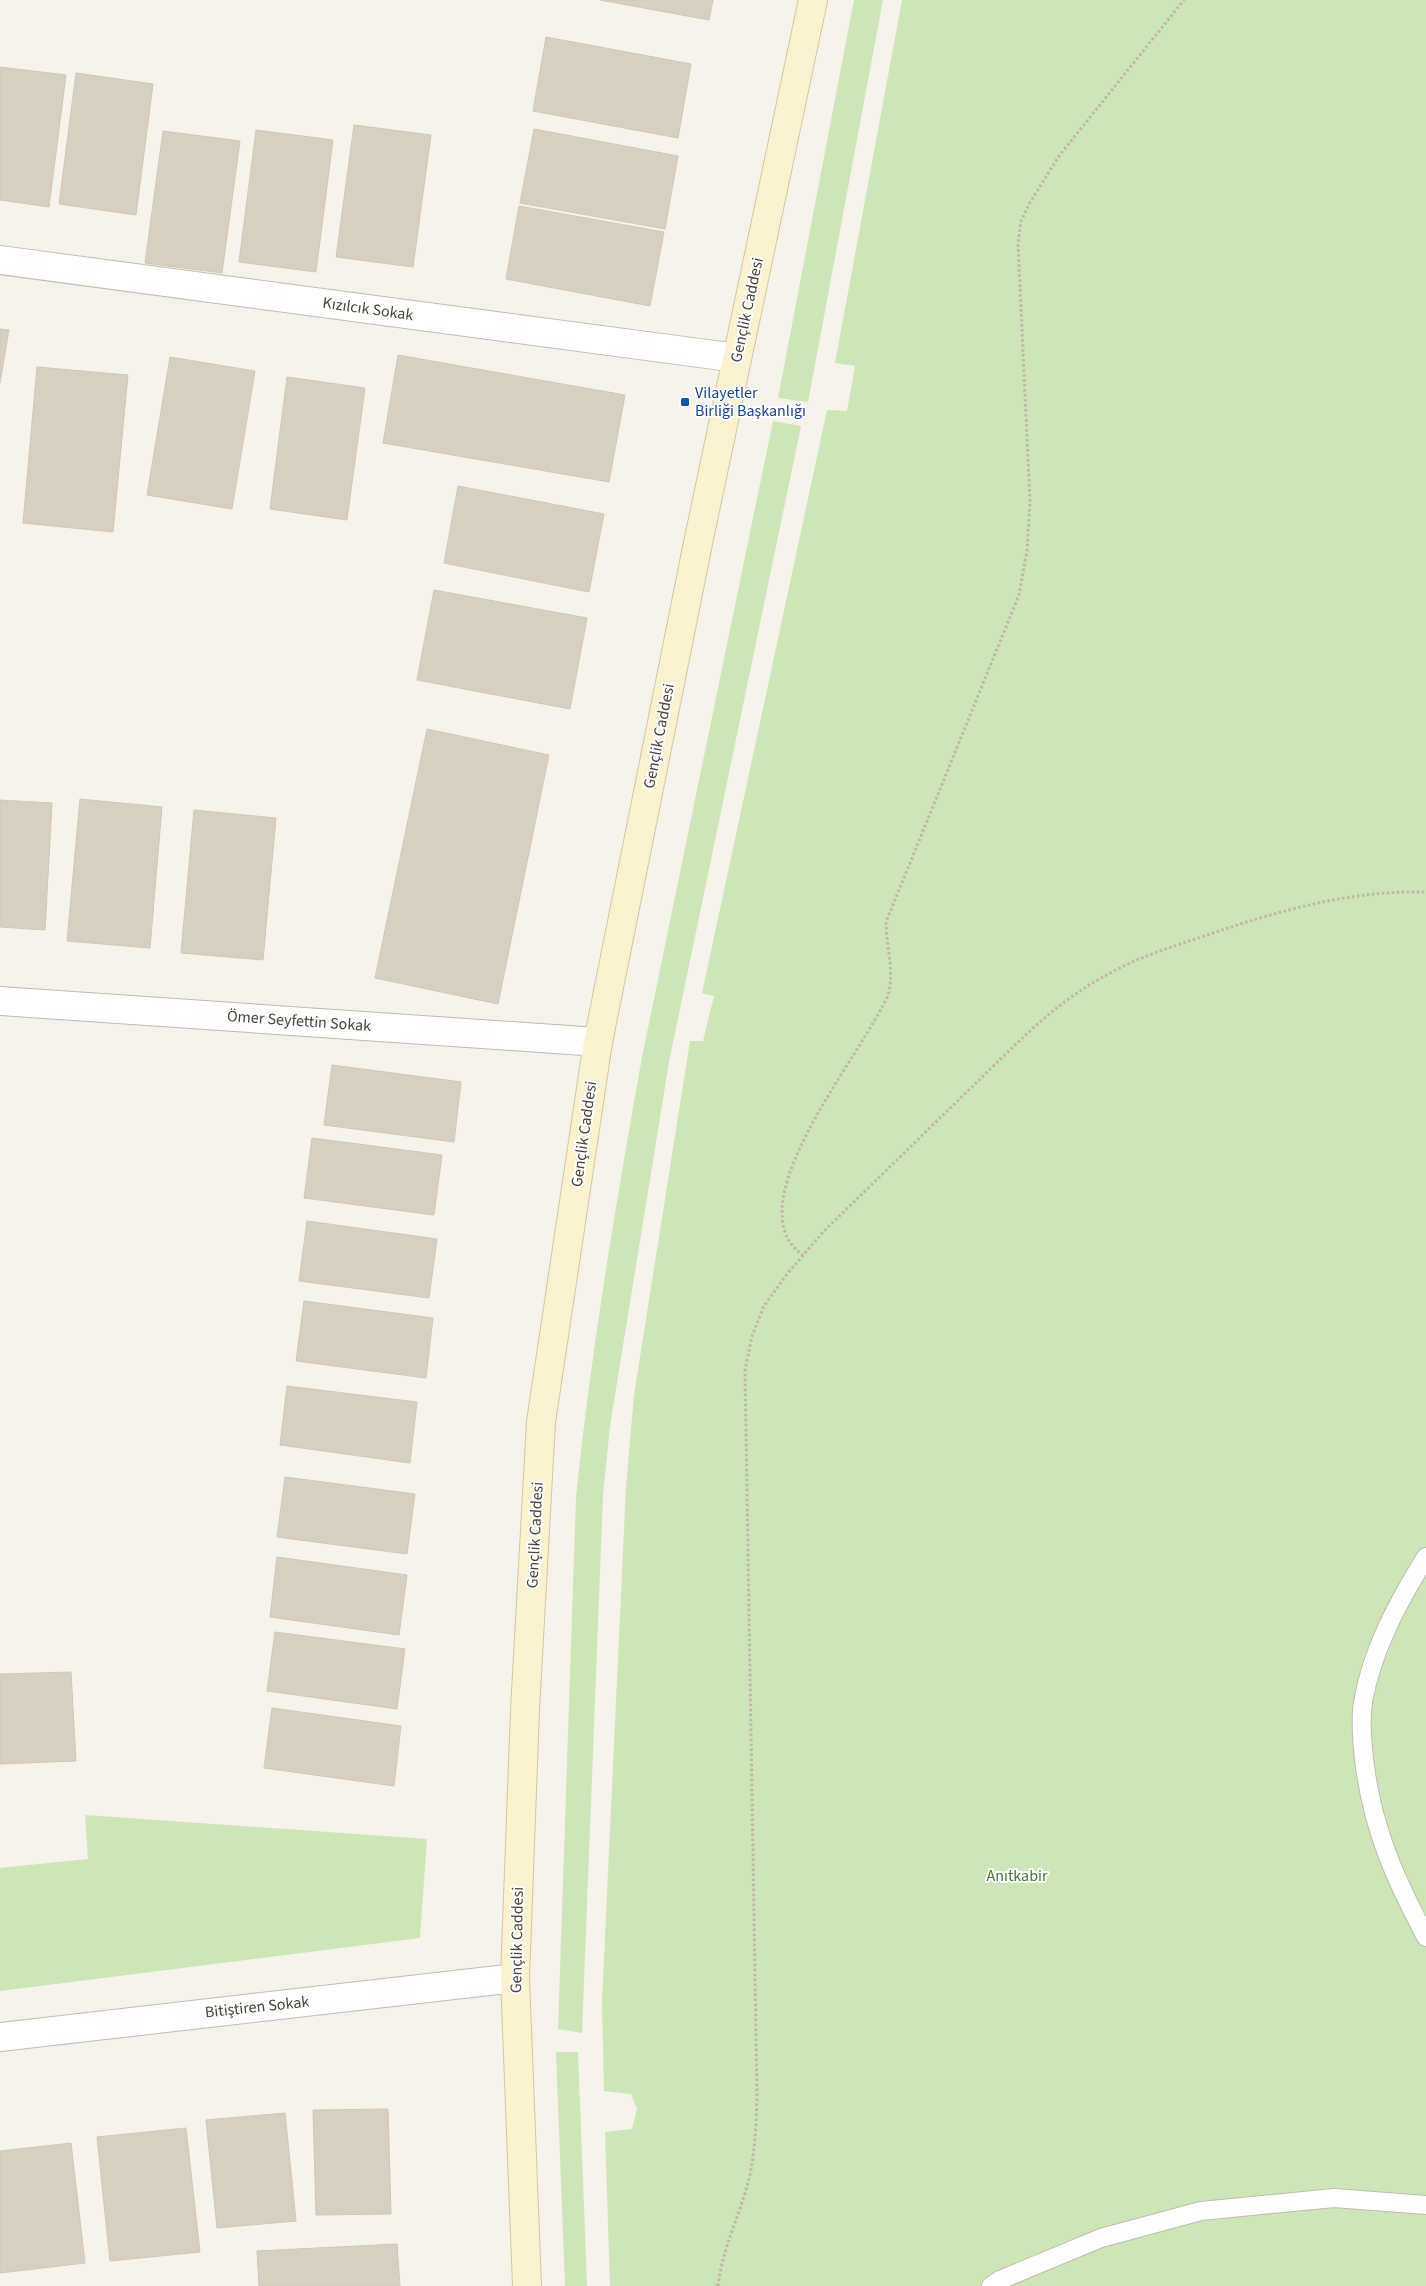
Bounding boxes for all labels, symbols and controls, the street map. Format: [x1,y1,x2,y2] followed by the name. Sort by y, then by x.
[725,256,769,364] street label: Gençlik Caddesi
[321,292,415,326] street label: Kızılcık Sokak
[695,382,806,422] place label: Vilayetler Birliği Başkanlığı
[679,396,691,408] marker: Vilayetler Birliği Başkanlığı
[638,682,680,790] street label: Gençlik Caddesi
[226,1005,372,1037] street label: Ömer Seyfettin Sokak
[566,1080,602,1188] street label: Gençlik Caddesi
[521,1481,549,1589] street label: Gençlik Caddesi
[987,1865,1048,1887] park label: Anıtkabir
[505,1887,529,1993] street label: Gençlik Caddesi
[204,1991,310,2023] street label: Bitiştiren Sokak

